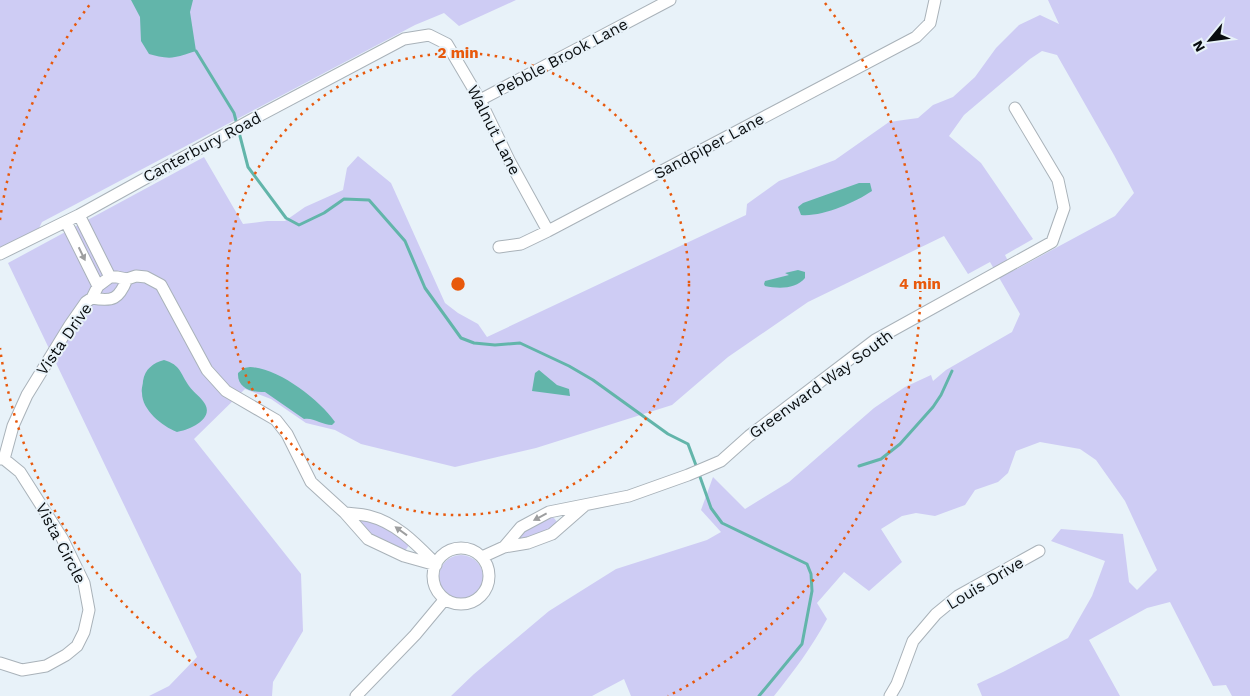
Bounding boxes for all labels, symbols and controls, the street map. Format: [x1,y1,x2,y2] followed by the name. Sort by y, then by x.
[493,14,631,100] street label: Pebble Brook Lane
[1185,15,1235,65] north arrow
[1189,38,1208,55] text: N
[437,44,479,62] text: 2 min
[463,82,525,178] street label: Walnut Lane
[140,108,264,186] street label: Canterbury Road
[651,109,767,183] street label: Sandpiper Lane
[78,247,86,261] one-way arrow
[449,275,467,293] centre of rings
[899,275,941,293] text: 4 min
[32,299,96,379] street label: Vista Drive
[746,326,896,442] street label: Greenward Way South
[32,499,90,587] street label: Vista Circle
[532,513,547,521] one-way arrow
[395,526,408,537] one-way arrow
[943,553,1027,613] street label: Louis Drive

